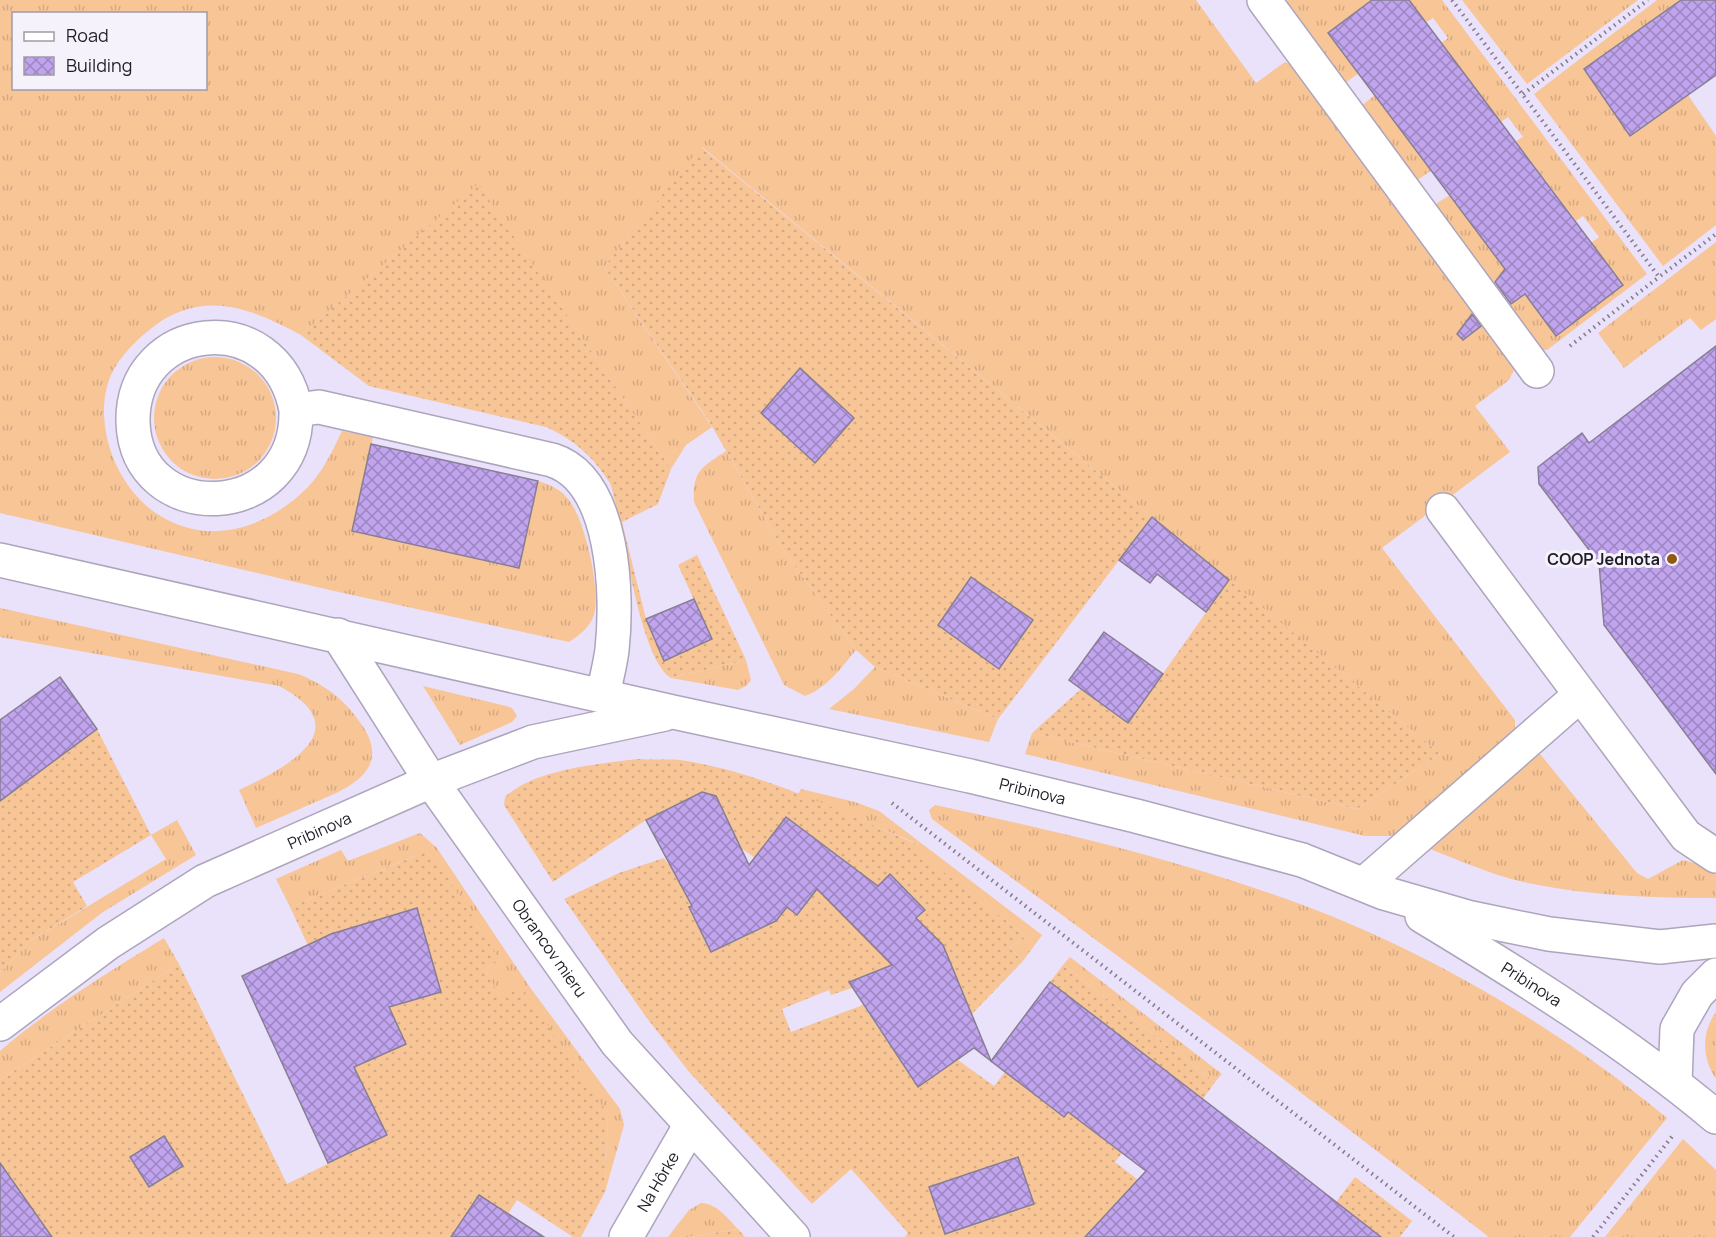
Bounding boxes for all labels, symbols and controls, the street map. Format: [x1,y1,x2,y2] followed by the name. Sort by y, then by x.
[12,12,207,90] legend
[66,23,109,47] text: Road
[66,53,132,77] text: Building
[1547,548,1660,570] place label: COOP Jednota
[1665,552,1679,566] marker: COOP Jednota
[997,772,1068,810] street label: Pribinova
[284,807,355,854] street label: Pribinova
[507,894,592,1002] street label: Obrancov mieru
[1497,957,1566,1012] street label: Pribinova
[632,1147,684,1216] street label: Na Hôrke

